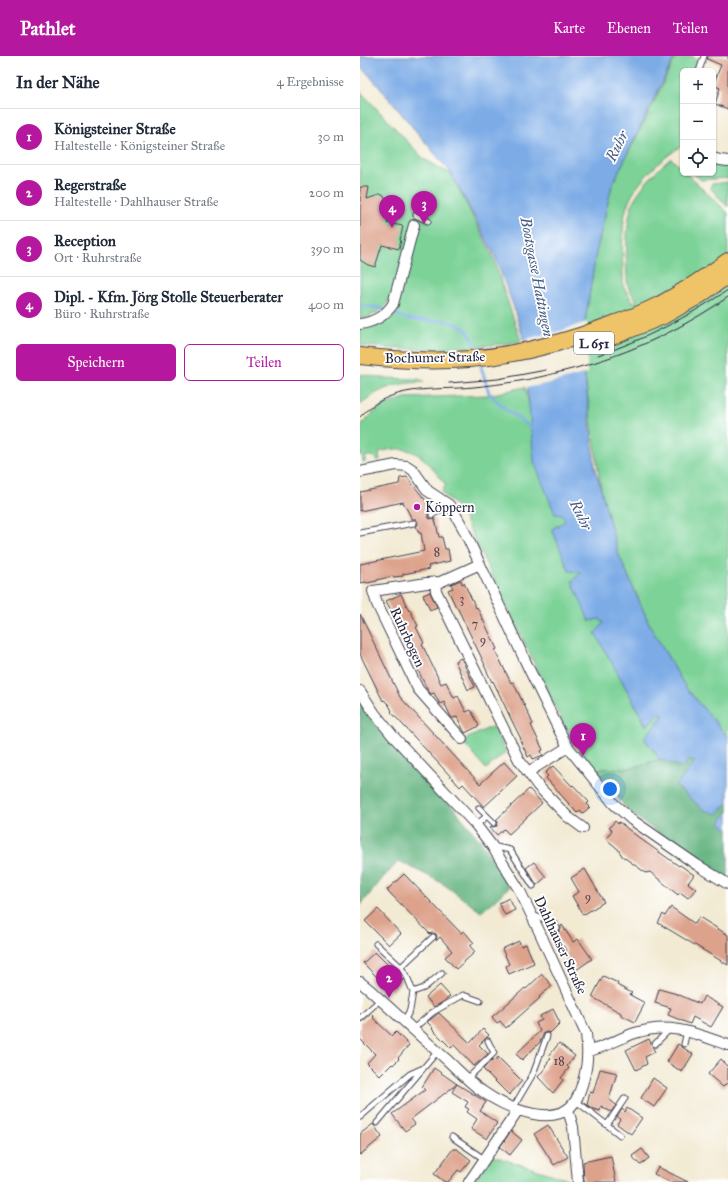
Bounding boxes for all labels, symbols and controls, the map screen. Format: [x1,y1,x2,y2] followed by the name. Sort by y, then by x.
[20,17,76,40] text: Pathlet
[553,20,585,37] text: Karte
[607,20,651,37] text: Ebenen
[673,20,708,37] text: Teilen
[680,68,716,176] map controls
[680,68,716,104] button: +
[16,72,100,93] text: In der Nähe
[277,74,344,90] text: 4 Ergebnisse
[680,104,716,140] button: −
[54,120,176,138] text: Königsteiner Straße
[602,127,632,165] water label: Ruhr
[26,129,32,145] text: 1
[318,129,344,145] text: 30 m
[54,138,225,154] text: Haltestelle · Königsteiner Straße
[680,140,716,176] button: locate
[54,176,126,194] text: Regerstraße
[26,185,32,201] text: 2
[309,185,344,201] text: 200 m
[411,191,437,224] pin: 3
[54,194,218,210] text: Haltestelle · Dahlhauser Straße
[379,195,405,228] pin: 4
[516,215,557,338] water label: Bootsgasse Hattingen
[54,232,116,250] text: Reception
[26,241,32,257] text: 3
[311,241,344,257] text: 390 m
[54,250,142,266] text: Ort · Ruhrstraße
[54,288,283,306] text: Dipl. - Kfm. Jörg Stolle Steuerberater
[25,297,33,313] text: 4
[308,297,344,313] text: 400 m
[54,306,149,322] text: Büro · Ruhrstraße
[574,332,614,354] road number: L 651
[16,344,176,381] button: Speichern
[184,344,344,381] button: Teilen
[385,348,486,367] street label: Bochumer Straße
[566,496,596,534] water label: Ruhr
[425,499,475,516] place label: Köppern
[412,502,422,512] marker: Köppern
[434,545,440,559] house number: 8
[460,592,465,606] house number: 3
[386,605,429,670] street label: Ruhrbogen
[472,617,478,631] house number: 7
[480,633,486,647] house number: 9
[570,723,596,756] pin: 1
[600,779,620,799] your location
[585,890,591,904] house number: 9
[530,894,591,997] street label: Dahlhauser Straße
[376,965,402,998] pin: 2
[553,1054,565,1068] house number: 18

